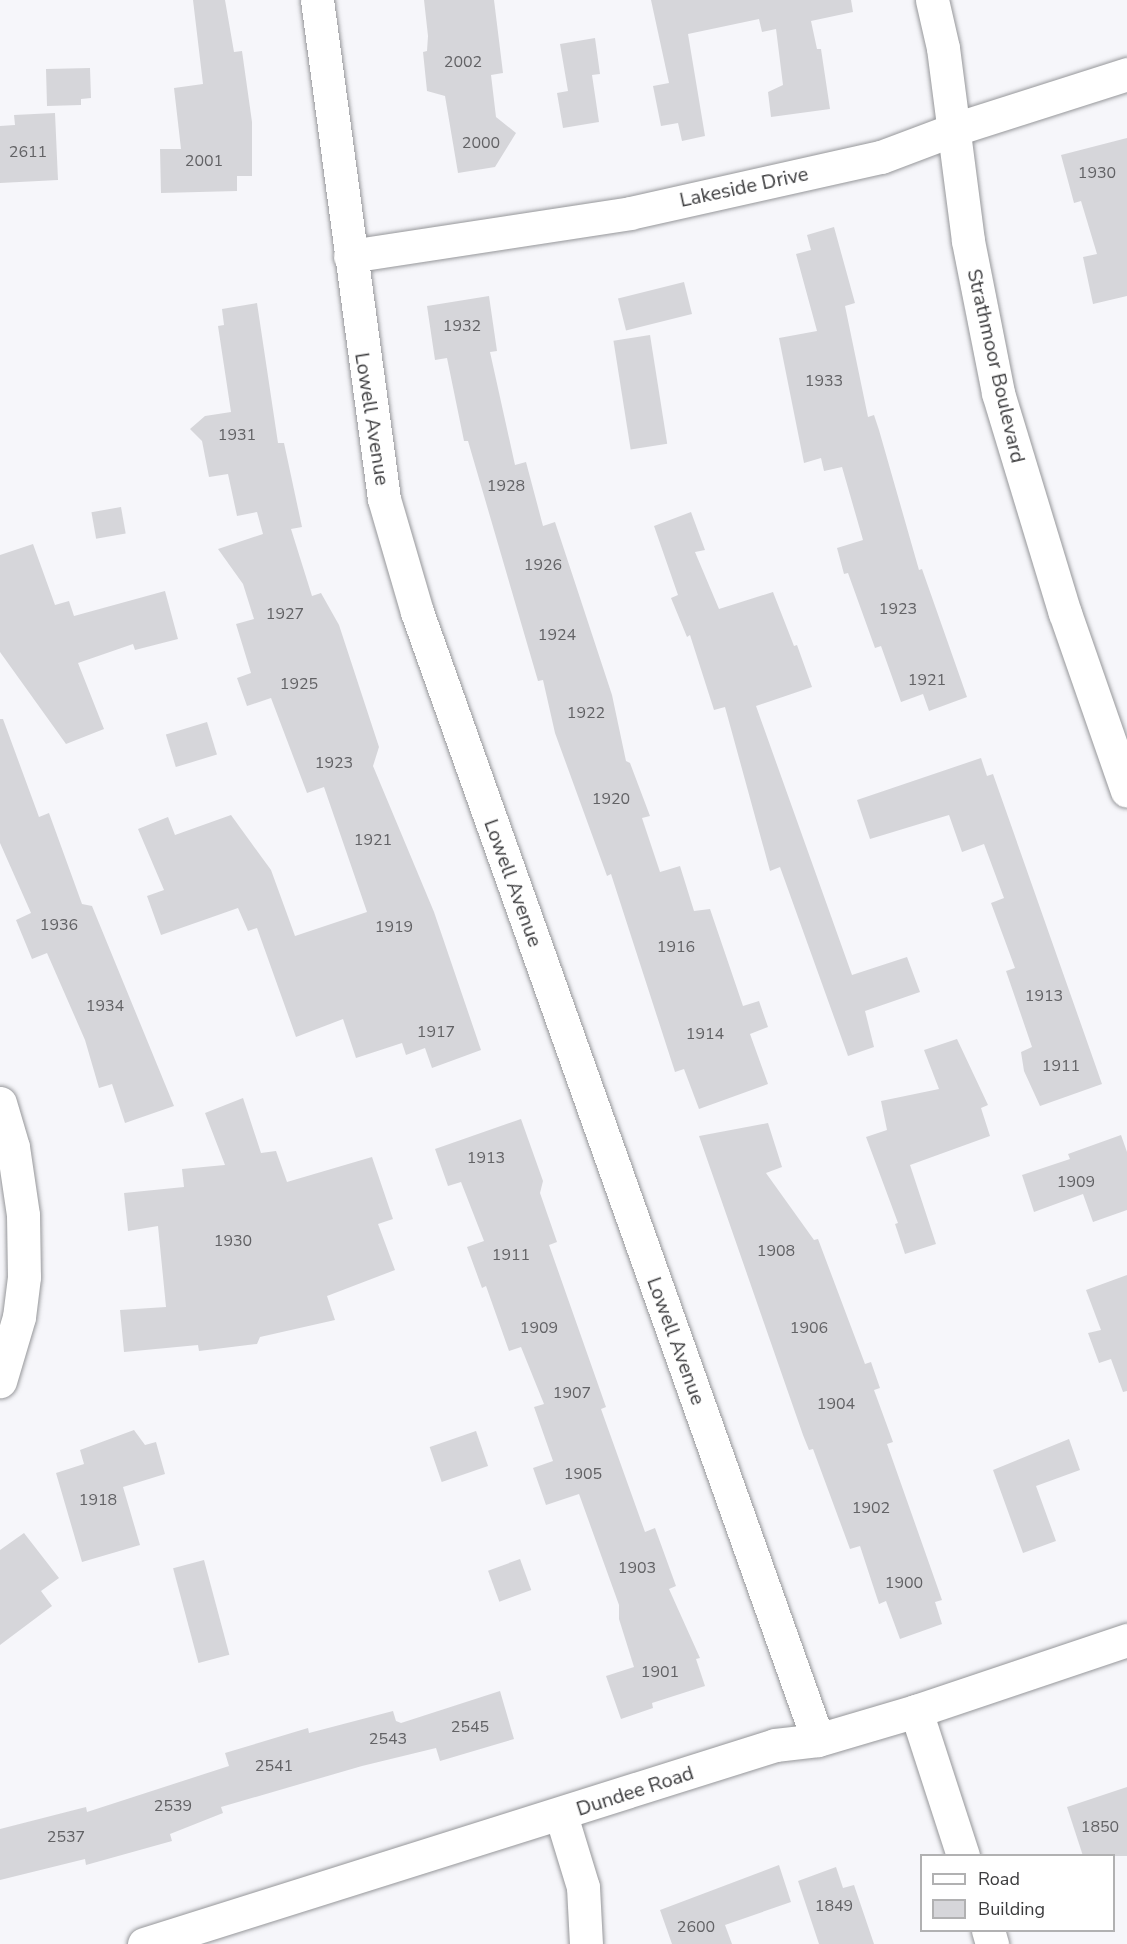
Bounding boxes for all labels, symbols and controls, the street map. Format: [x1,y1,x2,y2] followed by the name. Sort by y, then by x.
[444,52,482,72] house number: 2002
[462,133,500,153] house number: 2000
[9,142,47,162] house number: 2611
[185,151,223,171] house number: 2001
[677,162,811,212] street label: Lakeside Drive
[1078,163,1116,183] house number: 1930
[962,267,1030,465] street label: Strathmoor Boulevard
[443,316,481,336] house number: 1932
[350,351,394,487] street label: Lowell Avenue
[805,371,843,391] house number: 1933
[218,425,256,445] house number: 1931
[487,476,525,496] house number: 1928
[524,555,562,575] house number: 1926
[879,599,917,619] house number: 1923
[266,604,304,624] house number: 1927
[538,625,576,645] house number: 1924
[908,670,946,690] house number: 1921
[280,674,318,694] house number: 1925
[567,703,605,723] house number: 1922
[315,753,353,773] house number: 1923
[592,789,630,809] house number: 1920
[479,816,547,950] street label: Lowell Avenue
[354,830,392,850] house number: 1921
[40,915,78,935] house number: 1936
[375,917,413,937] house number: 1919
[657,937,695,957] house number: 1916
[1025,986,1063,1006] house number: 1913
[86,996,124,1016] house number: 1934
[417,1022,455,1042] house number: 1917
[686,1024,724,1044] house number: 1914
[1042,1056,1080,1076] house number: 1911
[467,1148,505,1168] house number: 1913
[1057,1172,1095,1192] house number: 1909
[214,1231,252,1251] house number: 1930
[757,1241,795,1261] house number: 1908
[492,1245,530,1265] house number: 1911
[642,1274,710,1408] street label: Lowell Avenue
[520,1318,558,1338] house number: 1909
[790,1318,828,1338] house number: 1906
[553,1383,591,1403] house number: 1907
[817,1394,855,1414] house number: 1904
[564,1464,602,1484] house number: 1905
[79,1490,117,1510] house number: 1918
[852,1498,890,1518] house number: 1902
[618,1558,656,1578] house number: 1903
[885,1573,923,1593] house number: 1900
[641,1662,679,1682] house number: 1901
[451,1717,489,1737] house number: 2545
[369,1729,407,1749] house number: 2543
[255,1756,293,1776] house number: 2541
[573,1761,697,1821] street label: Dundee Road
[154,1796,192,1816] house number: 2539
[1081,1817,1119,1837] house number: 1850
[47,1827,85,1847] house number: 2537
[920,1854,1115,1932] legend
[978,1867,1020,1891] text: Road
[815,1896,853,1916] house number: 1849
[978,1897,1045,1921] text: Building
[677,1917,715,1937] house number: 2600

